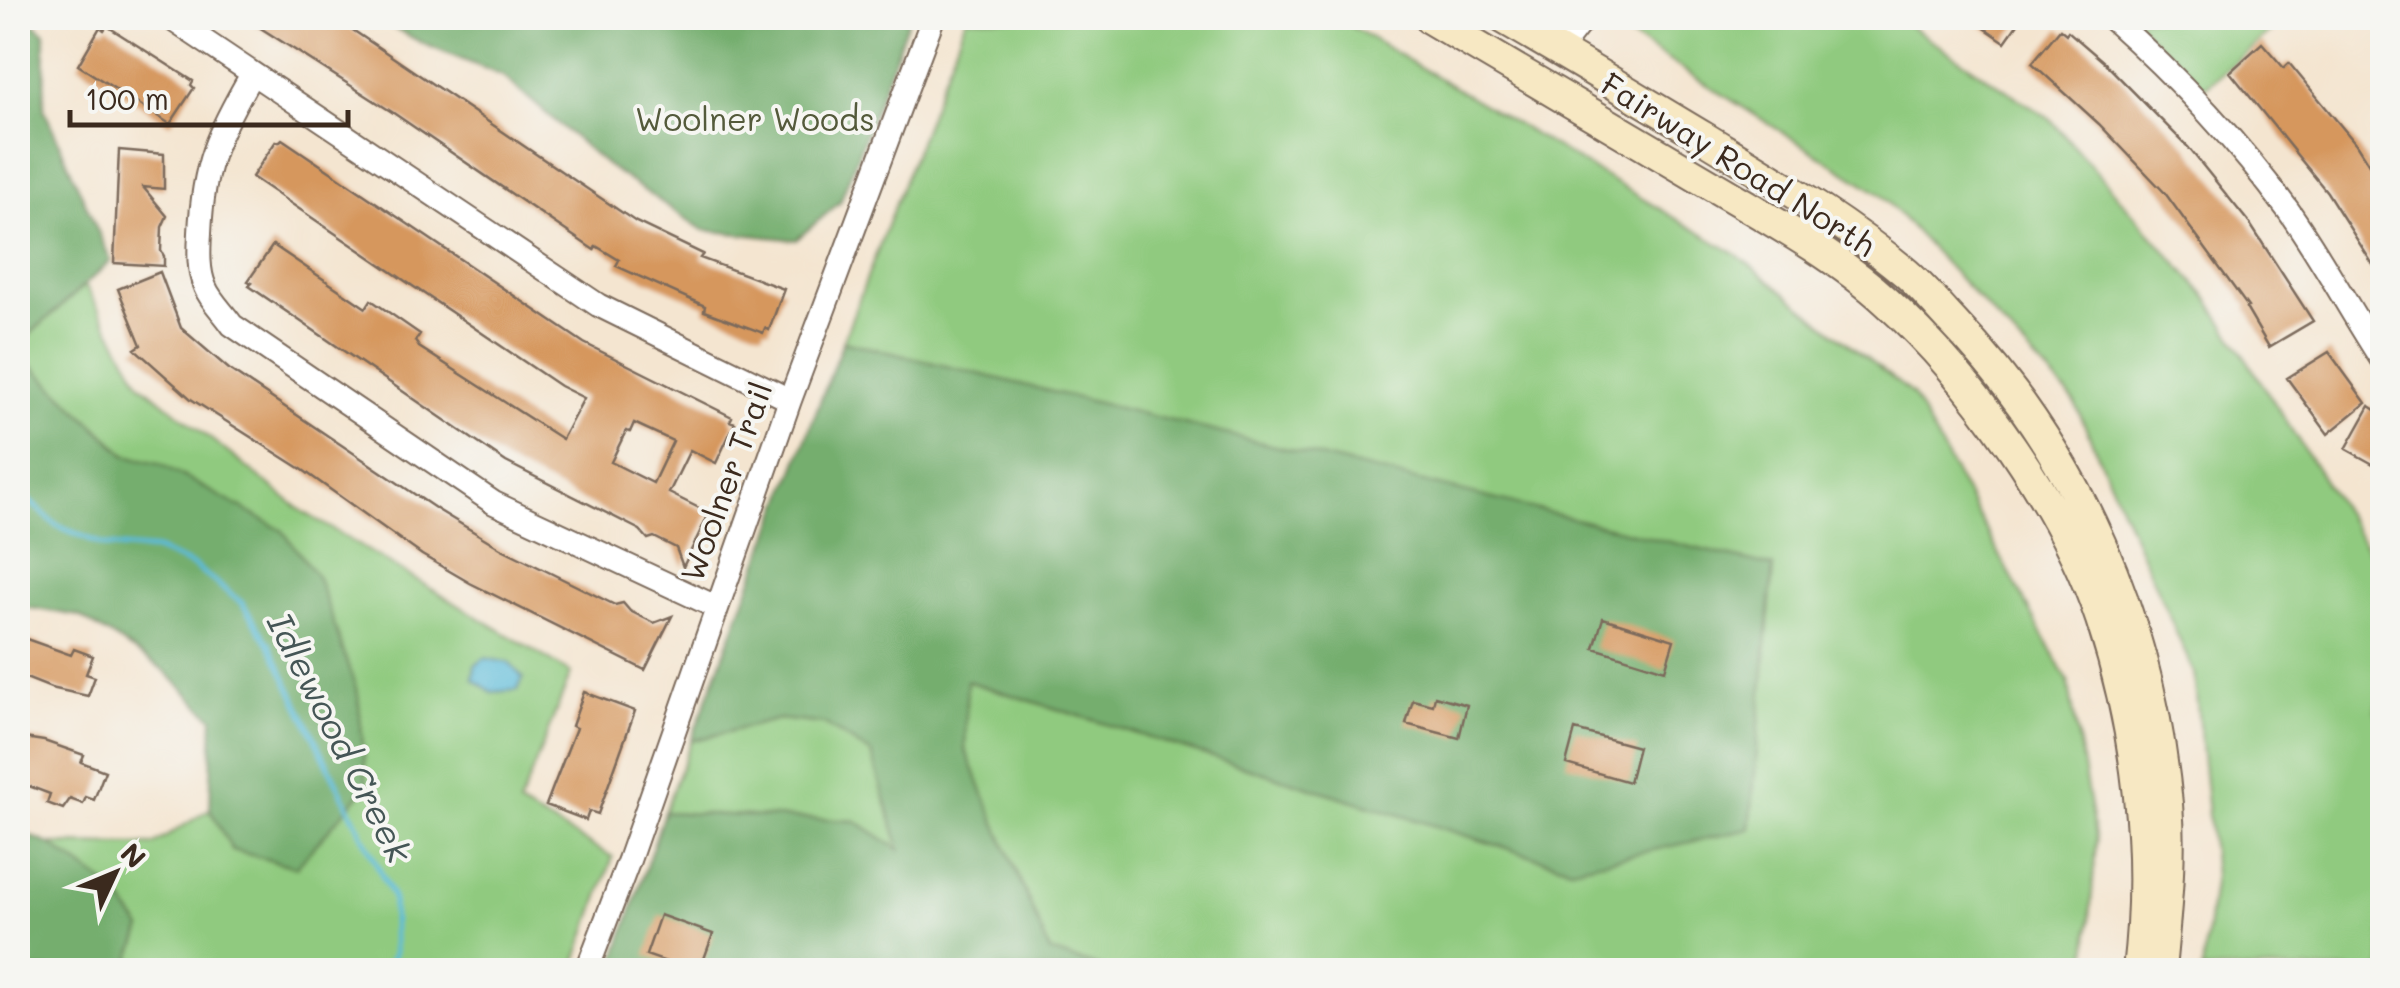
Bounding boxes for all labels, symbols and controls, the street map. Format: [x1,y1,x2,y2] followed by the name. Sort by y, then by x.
[1593,62,1884,266] street label: Fairway Road North
[70,65,348,127] scale bar
[85,78,169,118] text: 100 m
[635,97,875,139] park label: Woolner Woods
[670,376,781,587] street label: Woolner Trail
[258,604,424,871] water label: Idlewood Creek
[65,823,165,923] north arrow
[113,835,154,875] text: N

